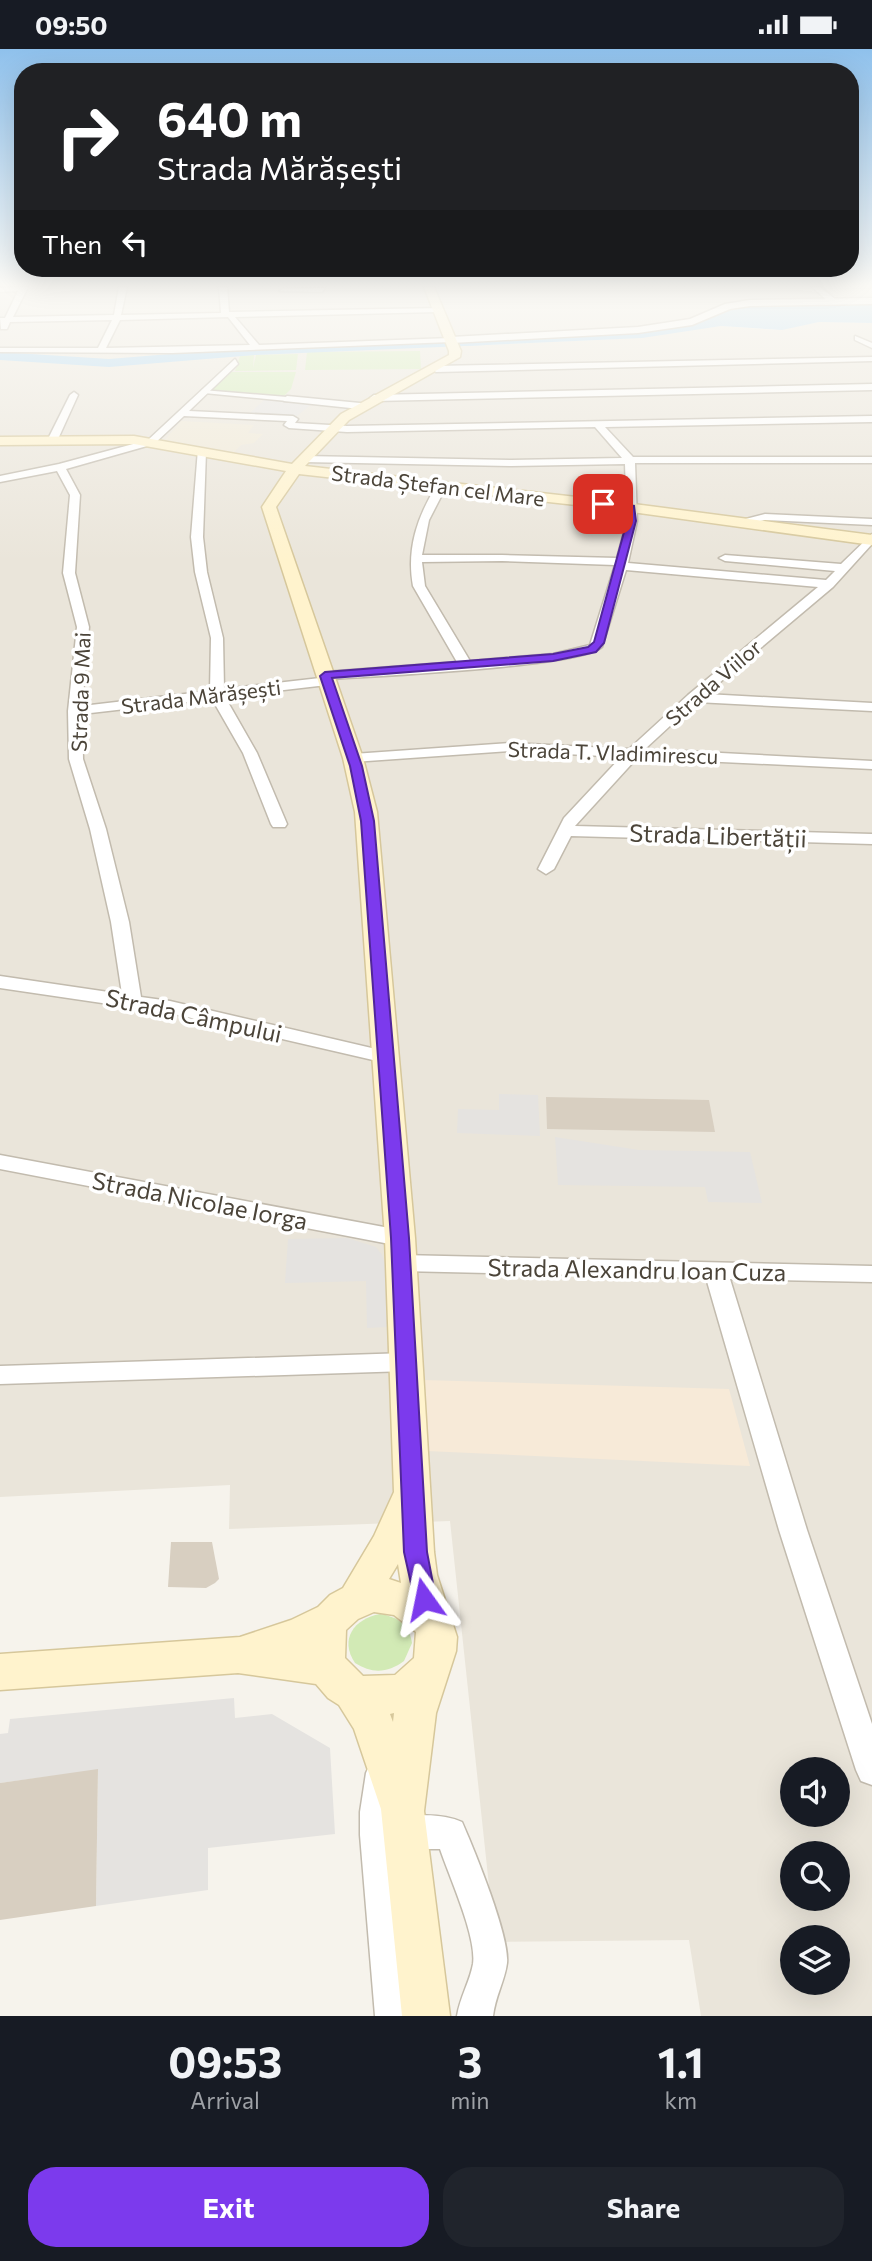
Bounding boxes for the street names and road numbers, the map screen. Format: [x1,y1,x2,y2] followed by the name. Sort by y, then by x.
[330,460,546,512] street label: Strada Ștefan cel Mare
[65,632,95,752] street label: Strada 9 Mai
[660,634,766,730] street label: Strada Viilor
[120,674,283,720] street label: Strada Mărășești
[507,736,719,768] street label: Strada T. Vladimirescu
[629,817,807,855] street label: Strada Libertății
[103,982,285,1048] street label: Strada Câmpului
[90,1165,310,1235] street label: Strada Nicolae Iorga
[487,1252,787,1286] street label: Strada Alexandru Ioan Cuza

